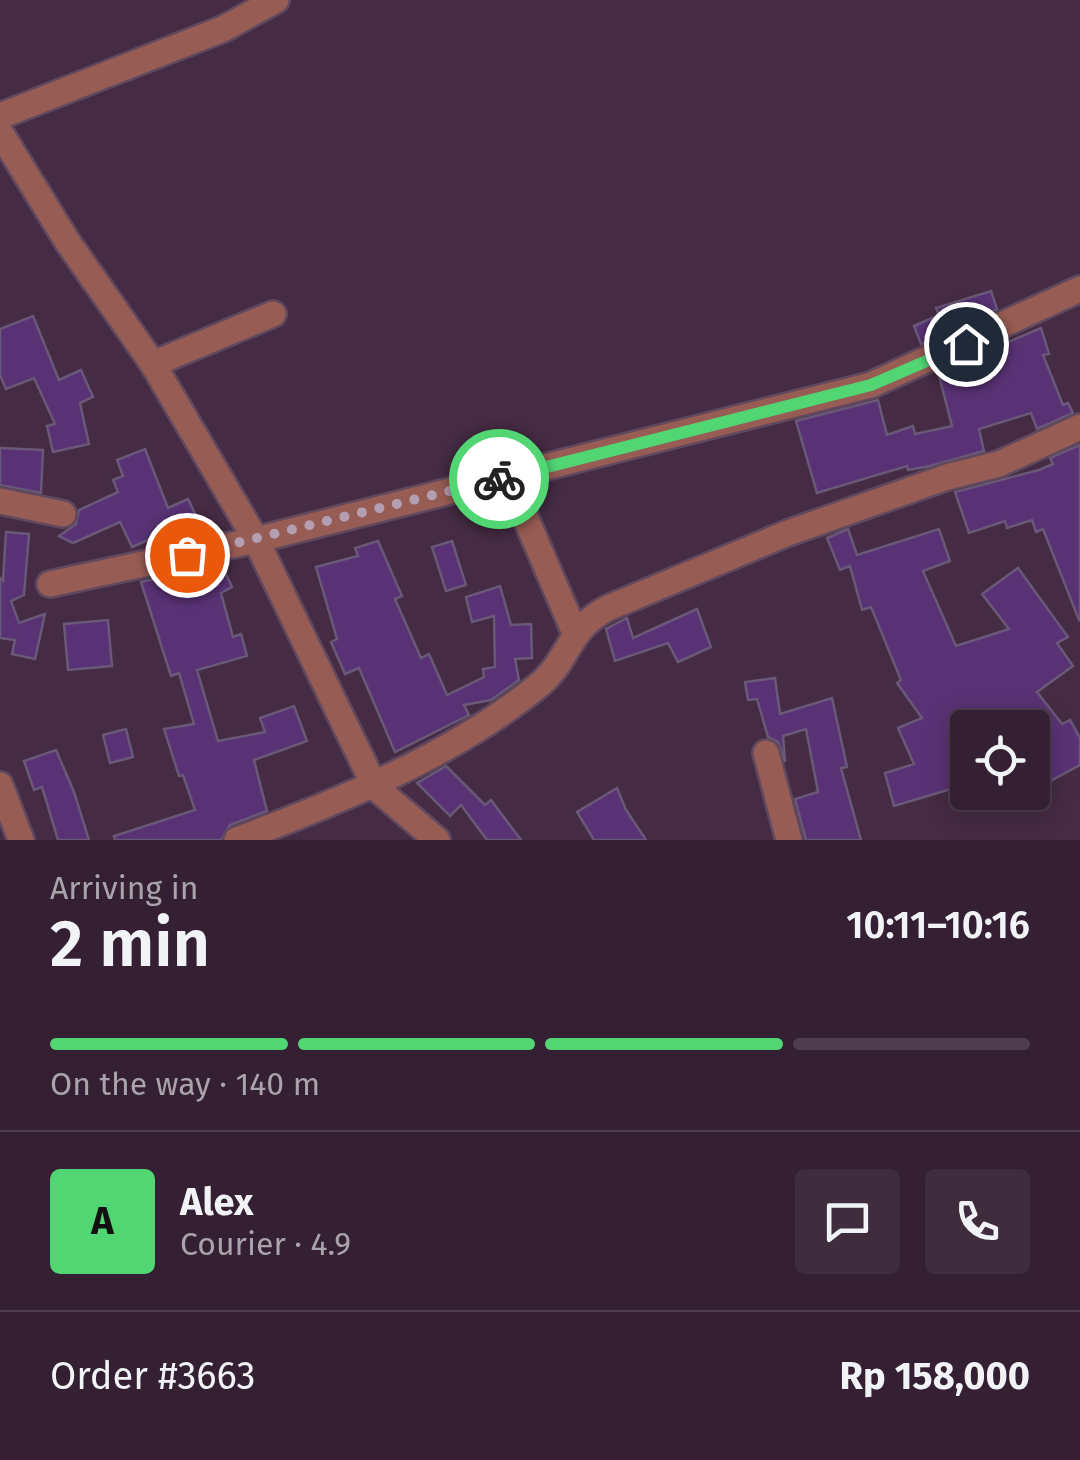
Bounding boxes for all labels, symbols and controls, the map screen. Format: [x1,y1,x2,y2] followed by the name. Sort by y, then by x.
[924,302,1009,387] pin
[939,317,994,372] icon: home
[449,429,549,529] courier
[472,452,527,507] icon: bike
[145,513,230,598] pin
[160,528,215,583] icon: bag
[950,710,1050,810] map controls
[950,710,1050,810] button: locate
[50,869,198,907] text: Arriving in
[846,902,1030,948] text: 10:11–10:16
[50,905,210,983] text: 2 min
[50,1065,320,1103] text: On the way · 140 m
[795,1169,900,1274] button: chat
[925,1169,1030,1274] button: phone
[180,1179,253,1225] text: Alex
[91,1198,114,1244] text: A
[180,1225,351,1263] text: Courier · 4.9
[50,1353,255,1399] text: Order #3663
[840,1353,1030,1399] text: Rp 158,000

